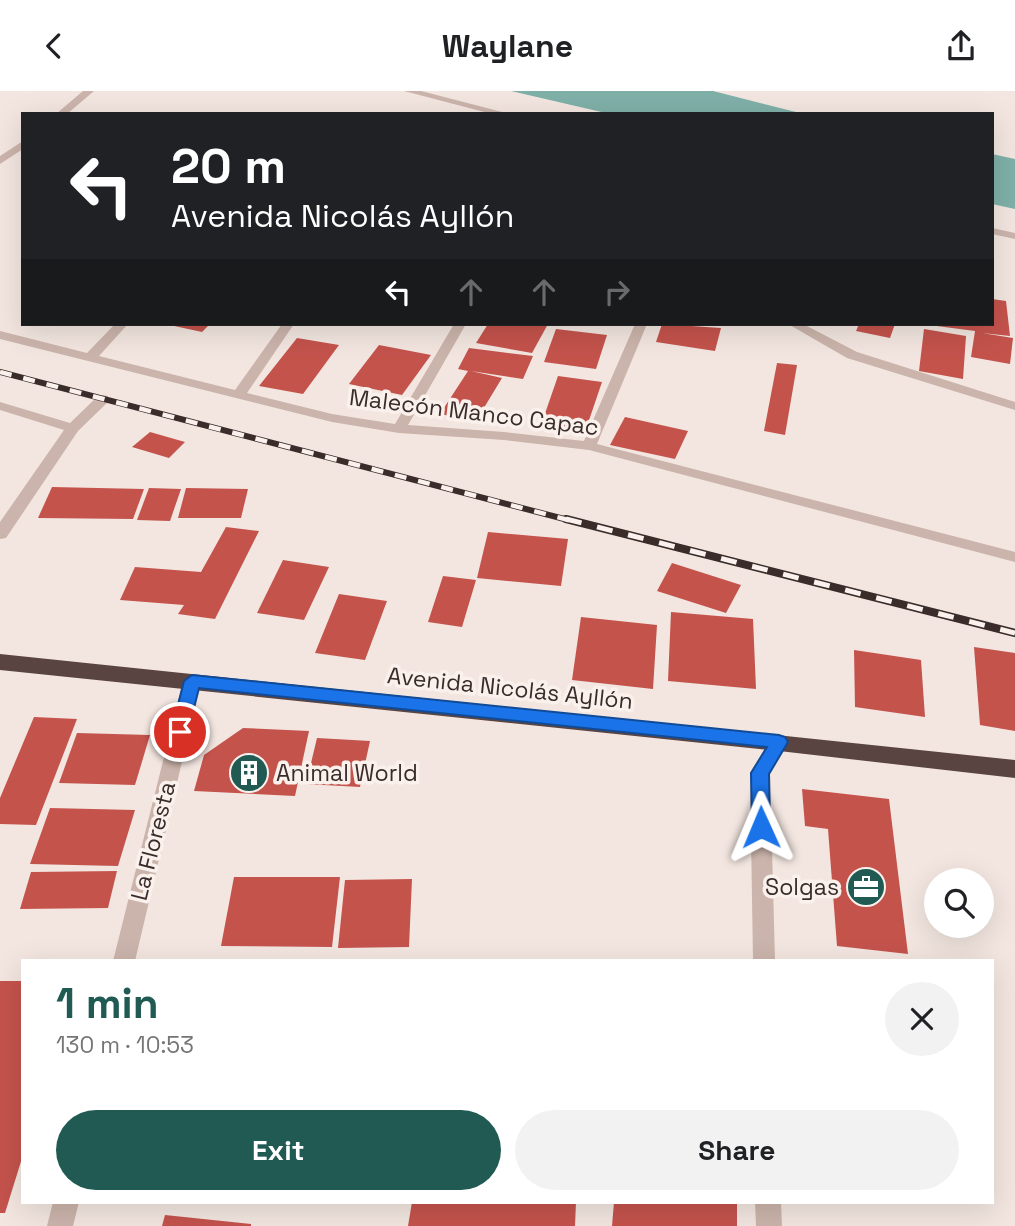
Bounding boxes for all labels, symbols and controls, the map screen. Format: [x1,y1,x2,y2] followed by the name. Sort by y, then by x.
[442,26,573,66] text: Waylane
[35,27,73,65] icon: back
[942,27,980,65] icon: share
[171,135,286,197] text: 20 m
[56,140,147,231] icon: left
[171,196,514,236] text: Avenida Nicolás Ayllón
[379,273,417,311] icon: left
[452,273,490,311] icon: ahead
[525,273,563,311] icon: ahead
[598,273,636,311] icon: right
[348,382,600,442] street label: Malecón Manco Capac
[386,660,634,716] street label: Avenida Nicolás Ayllón
[150,702,210,762] pin
[161,713,199,751] icon: arrive
[228,752,270,794] building icon: Animal World
[276,758,418,788] place label: Animal World
[124,778,182,904] street label: La Floresta
[724,790,798,864] position arrow
[845,866,887,908] office icon: Solgas
[924,868,994,938] map controls
[924,868,994,938] button: search
[765,872,839,902] place label: Solgas
[56,977,159,1030] text: 1 min
[885,982,959,1056] button: close
[56,1030,194,1060] text: 130 m · 10:53
[56,1110,501,1190] button: Exit
[515,1110,959,1190] button: Share

